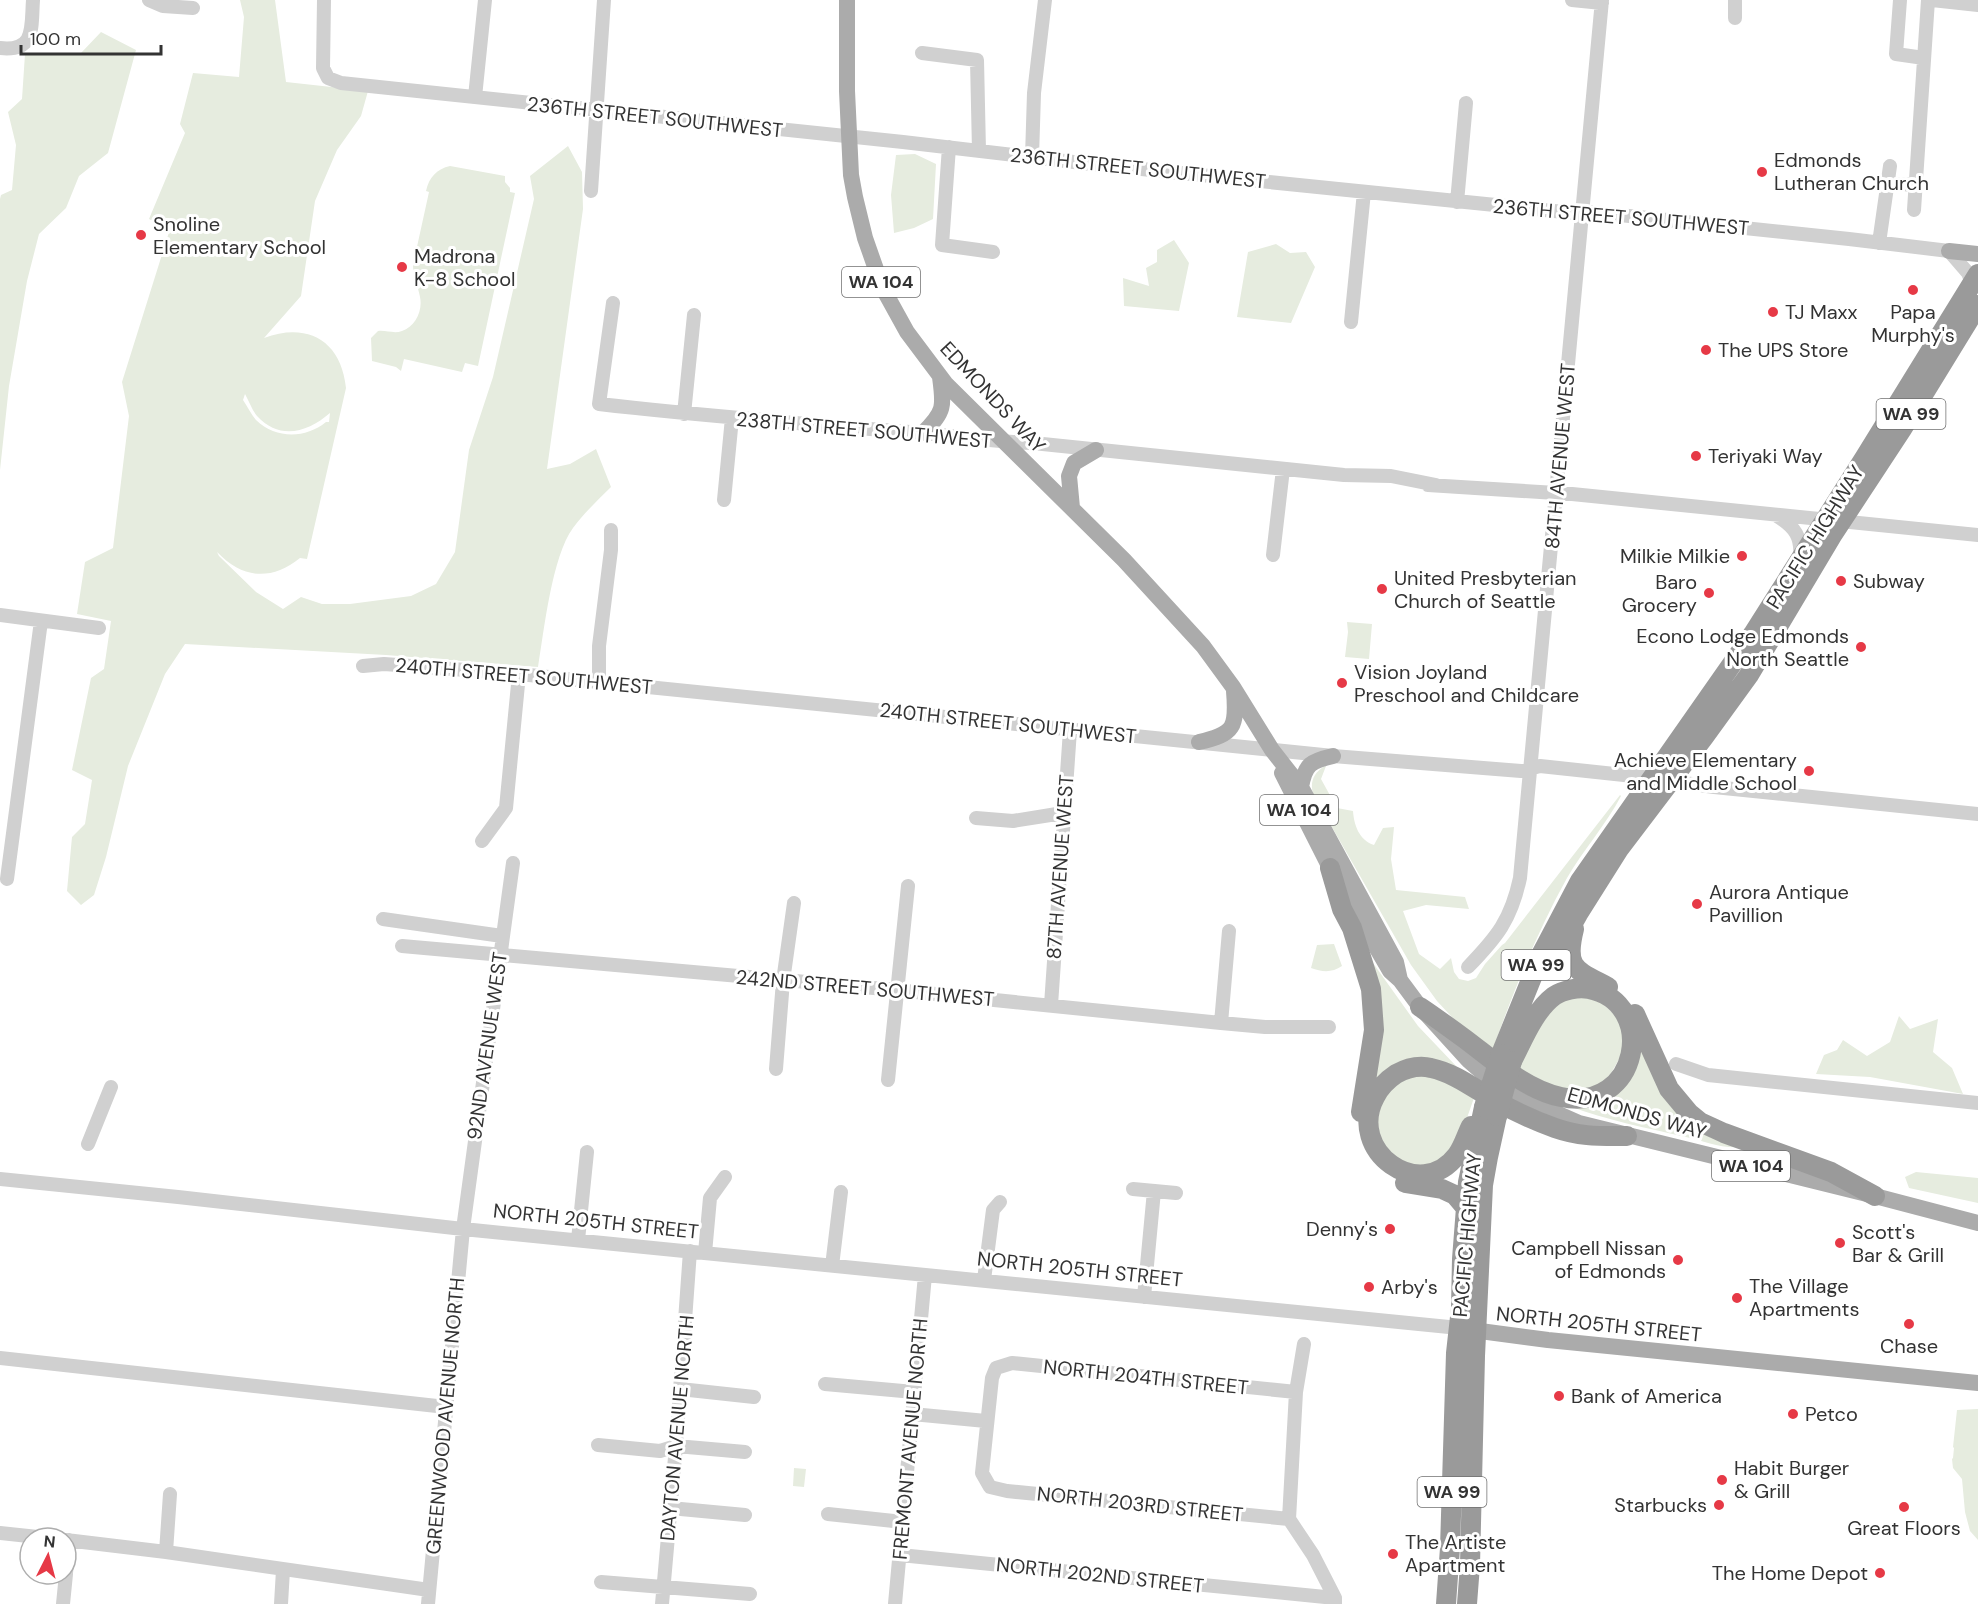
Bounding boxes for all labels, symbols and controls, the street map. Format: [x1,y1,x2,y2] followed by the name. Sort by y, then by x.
[21,18,160,56] scale bar
[30,27,81,51] text: 100 m
[526,91,784,143] street label: 236TH STREET SOUTHWEST
[1009,142,1267,194] street label: 236TH STREET SOUTHWEST
[1774,147,1929,196] place label: Edmonds Lutheran Church
[1755,165,1769,179] marker: Edmonds Lutheran Church
[1492,193,1750,241] street label: 236TH STREET SOUTHWEST
[153,211,326,260] place label: Snoline Elementary School
[134,228,148,242] marker: Snoline Elementary School
[414,243,516,292] place label: Madrona K-8 School
[395,260,409,274] marker: Madrona K-8 School
[842,267,920,297] road number: WA 104
[1906,283,1920,297] marker: Papa Murphy's
[1785,299,1858,325] place label: TJ Maxx
[1871,299,1955,348] place label: Papa Murphy's
[1766,305,1780,319] marker: TJ Maxx
[935,336,1052,459] street label: EDMONDS WAY
[1718,337,1848,363] place label: The UPS Store
[1699,343,1713,357] marker: The UPS Store
[1539,362,1581,550] street label: 84TH AVENUE WEST
[1876,399,1946,429] road number: WA 99
[735,406,993,454] street label: 238TH STREET SOUTHWEST
[1708,443,1823,469] place label: Teriyaki Way
[1689,449,1703,463] marker: Teriyaki Way
[1760,460,1870,614] street label: PACIFIC HIGHWAY
[1620,543,1730,569] place label: Milkie Milkie
[1735,549,1749,563] marker: Milkie Milkie
[1394,565,1577,614] place label: United Presbyterian Church of Seattle
[1853,568,1925,594] place label: Subway
[1622,569,1697,618] place label: Baro Grocery
[1834,574,1848,588] marker: Subway
[1375,582,1389,596] marker: United Presbyterian Church of Seattle
[1702,586,1716,600] marker: Baro Grocery
[1636,623,1849,672] place label: Econo Lodge Edmonds North Seattle
[1854,640,1868,654] marker: Econo Lodge Edmonds North Seattle
[394,652,654,700] street label: 240TH STREET SOUTHWEST
[1354,659,1579,708] place label: Vision Joyland Preschool and Childcare
[1335,676,1349,690] marker: Vision Joyland Preschool and Childcare
[878,697,1138,749] street label: 240TH STREET SOUTHWEST
[1614,747,1797,796] place label: Achieve Elementary and Middle School
[1802,764,1816,778] marker: Achieve Elementary and Middle School
[1041,774,1079,960] street label: 87TH AVENUE WEST
[1260,795,1338,825] road number: WA 104
[1709,879,1849,928] place label: Aurora Antique Pavillion
[1690,897,1704,911] marker: Aurora Antique Pavillion
[461,950,513,1142] street label: 92ND AVENUE WEST
[1502,950,1570,980] road number: WA 99
[735,964,995,1012] street label: 242ND STREET SOUTHWEST
[1565,1081,1710,1145] street label: EDMONDS WAY
[1447,1151,1487,1318] street label: PACIFIC HIGHWAY
[1712,1151,1790,1181] road number: WA 104
[492,1197,700,1245] street label: NORTH 205TH STREET
[1306,1216,1378,1242] place label: Denny's
[1852,1219,1944,1268] place label: Scott's Bar & Grill
[1383,1222,1397,1236] marker: Denny's
[1511,1235,1666,1284] place label: Campbell Nissan of Edmonds
[1833,1236,1847,1250] marker: Scott's Bar & Grill
[976,1245,1184,1293] street label: NORTH 205TH STREET
[1671,1253,1685,1267] marker: Campbell Nissan of Edmonds
[1749,1273,1859,1322] place label: The Village Apartments
[1381,1274,1438,1300] place label: Arby's
[420,1276,470,1556] street label: GREENWOOD AVENUE NORTH
[1362,1280,1376,1294] marker: Arby's
[1730,1291,1744,1305] marker: The Village Apartments
[1495,1300,1703,1348] street label: NORTH 205TH STREET
[654,1314,700,1542] street label: DAYTON AVENUE NORTH
[886,1317,934,1561] street label: FREMONT AVENUE NORTH
[1902,1317,1916,1331] marker: Chase
[1880,1333,1938,1359] place label: Chase
[1042,1353,1250,1401] street label: NORTH 204TH STREET
[1571,1383,1722,1409] place label: Bank of America
[1552,1389,1566,1403] marker: Bank of America
[1805,1401,1858,1427] place label: Petco
[1786,1407,1800,1421] marker: Petco
[1734,1455,1849,1504] place label: Habit Burger & Grill
[1715,1473,1729,1487] marker: Habit Burger & Grill
[1418,1477,1486,1507] road number: WA 99
[1036,1480,1244,1528] street label: NORTH 203RD STREET
[1614,1492,1707,1518] place label: Starbucks
[1712,1498,1726,1512] marker: Starbucks
[1897,1500,1911,1514] marker: Great Floors
[1847,1515,1961,1541] place label: Great Floors
[18,1526,78,1586] north arrow
[1405,1529,1506,1578] place label: The Artiste Apartment
[43,1531,56,1553] text: N
[1386,1547,1400,1561] marker: The Artiste Apartment
[995,1551,1205,1599] street label: NORTH 202ND STREET
[1712,1560,1868,1586] place label: The Home Depot
[1873,1566,1887,1580] marker: The Home Depot

